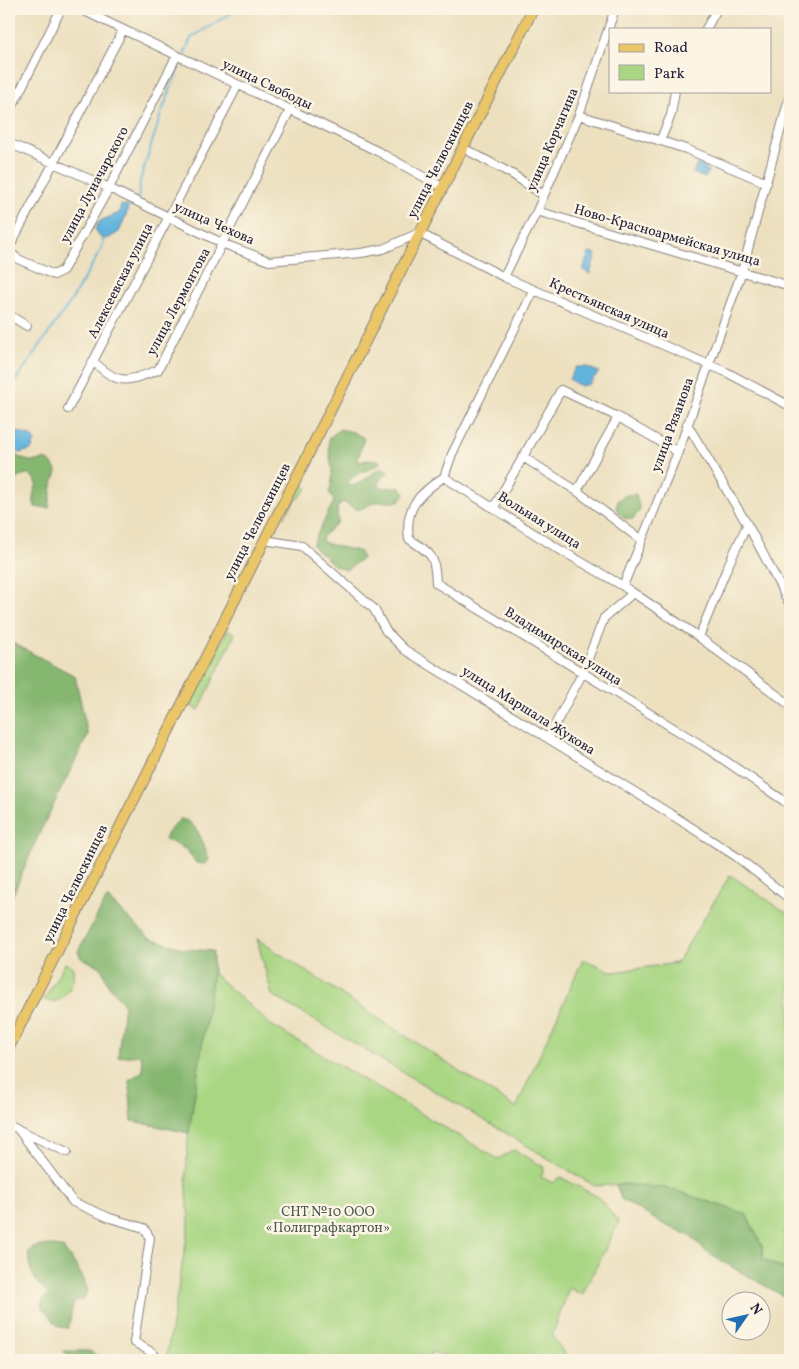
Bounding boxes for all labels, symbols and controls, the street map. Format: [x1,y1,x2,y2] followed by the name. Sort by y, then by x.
[609,28,772,92] legend
[654,38,688,59] text: Road
[219,55,315,115] street label: улица Свободы
[654,64,685,85] text: Park
[523,85,583,195] street label: улица Корчагина
[403,98,479,222] street label: улица Челюскинцев
[56,123,134,247] street label: улица Луначарского
[171,198,258,250] street label: улица Чехова
[572,200,762,272] street label: Ново-Красноармейская улица
[84,220,158,342] street label: Алексеевская улица
[143,245,216,359] street label: улица Лермонтова
[546,274,672,344] street label: Крестьянская улица
[647,375,699,475] street label: улица Рязанова
[220,460,296,584] street label: улица Челюскинцев
[494,488,584,554] street label: Вольная улица
[501,603,625,691] street label: Владимирская улица
[458,662,599,760] street label: улица Маршала Жукова
[39,822,113,946] street label: улица Челюскинцев
[266,1203,390,1238] park label: СНТ №10 ООО «Полиграфкартон»
[722,1292,772,1342] north arrow
[745,1300,766,1319] text: N

